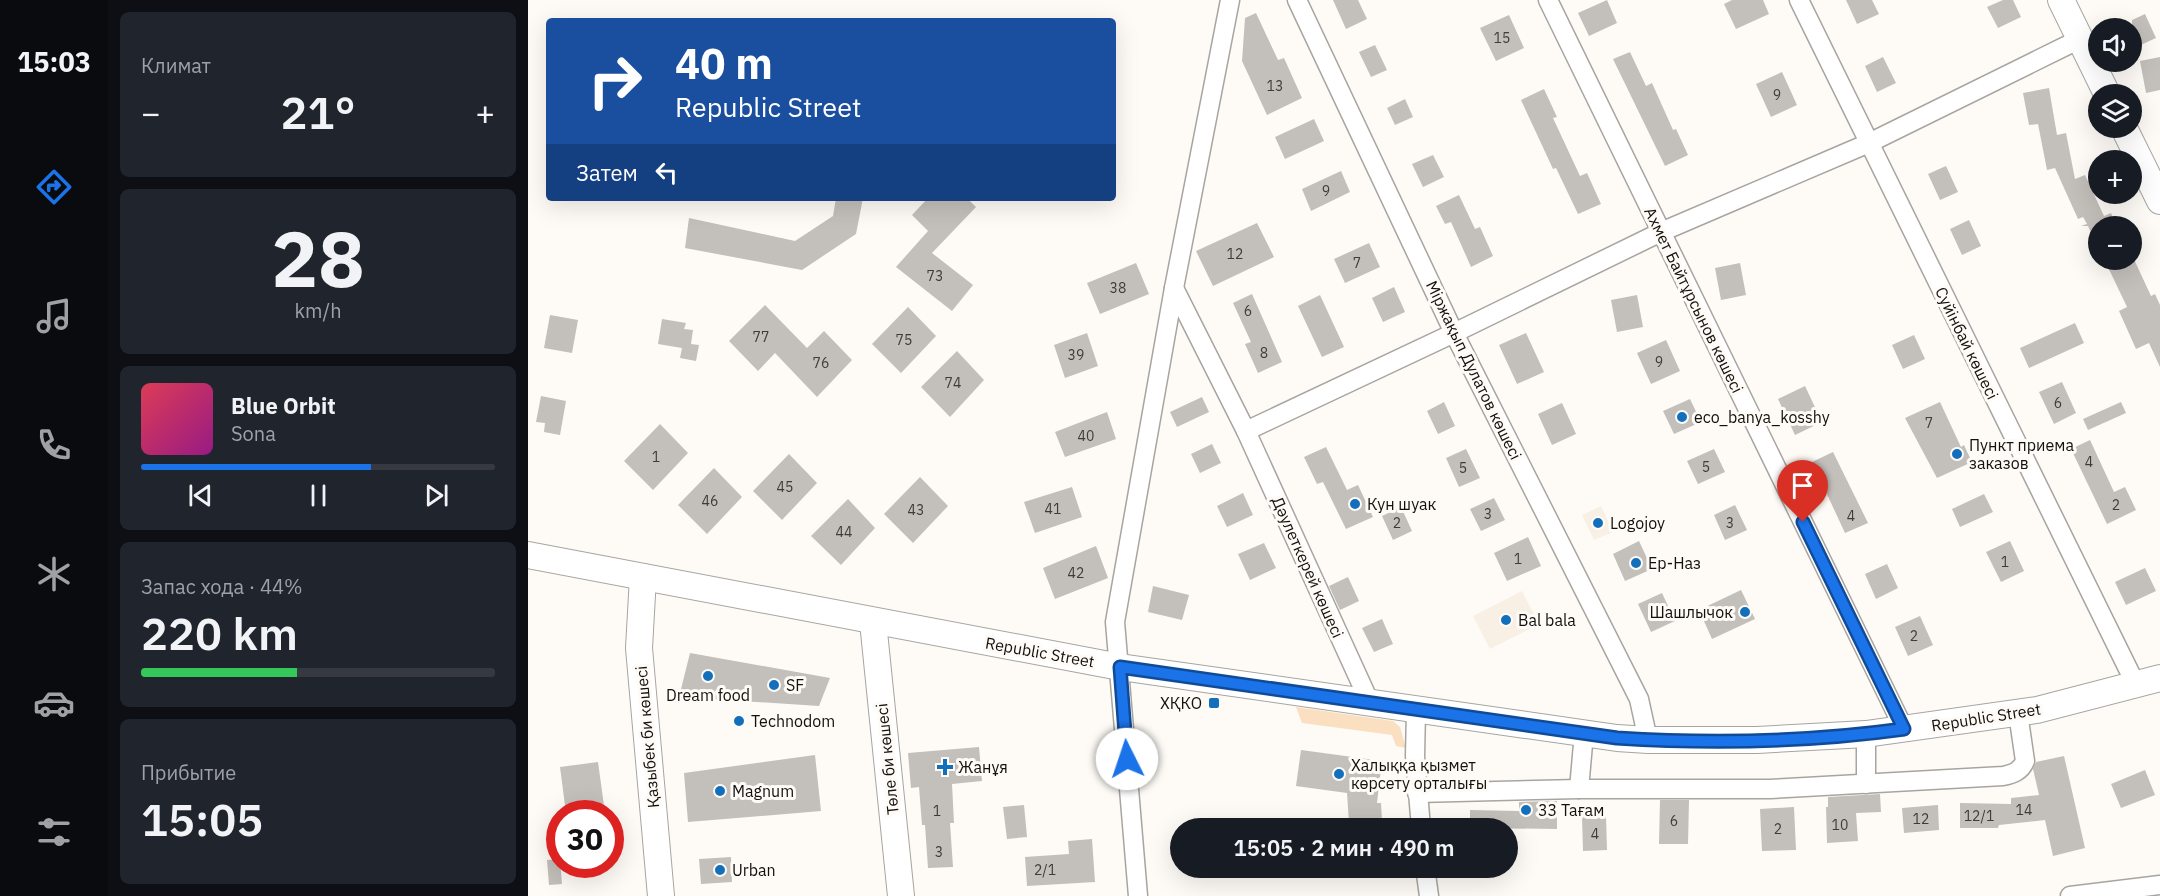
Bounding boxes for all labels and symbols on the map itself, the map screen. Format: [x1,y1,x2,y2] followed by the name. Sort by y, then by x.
[1494,29,1510,47] house number: 15
[1267,77,1283,95] house number: 13
[1773,86,1781,104] house number: 9
[1322,182,1330,200] house number: 9
[1640,204,1748,396] street label: Ахмет Байтұрсынов көшесі
[1227,245,1243,263] house number: 12
[1353,254,1361,272] house number: 7
[927,267,943,285] house number: 73
[1422,277,1526,463] street label: Міржақып Дулатов көшесі
[1110,279,1126,297] house number: 38
[1931,284,2003,402] street label: Суйінбай көшесі
[1244,302,1252,320] house number: 6
[753,328,769,346] house number: 77
[896,331,912,349] house number: 75
[1260,344,1268,362] house number: 8
[1068,346,1084,364] house number: 39
[1655,353,1663,371] house number: 9
[813,354,829,372] house number: 76
[945,374,961,392] house number: 74
[2054,394,2062,412] house number: 6
[1694,407,1830,427] place label: eco_banya_kosshy
[1675,410,1689,424] marker: eco_banya_kosshy
[1925,414,1933,432] house number: 7
[1078,427,1094,445] house number: 40
[1969,435,2074,473] place label: Пункт приема заказов
[1950,447,1964,461] marker: Пункт приема заказов
[652,448,660,466] house number: 1
[2085,453,2093,471] house number: 4
[1702,458,1710,476] house number: 5
[1459,459,1467,477] house number: 5
[1777,460,1828,522] pin
[777,478,793,496] house number: 45
[702,492,718,510] house number: 46
[1268,493,1348,641] street label: Дәулеткерей көшесі
[1367,494,1436,514] place label: Кун шуак
[2112,496,2120,514] house number: 2
[1348,497,1362,511] marker: Кун шуак
[1045,500,1061,518] house number: 41
[908,501,924,519] house number: 43
[1484,505,1492,523] house number: 3
[1847,507,1855,525] house number: 4
[1610,513,1665,533] place label: Logojoy
[1393,514,1401,532] house number: 2
[1726,514,1734,532] house number: 3
[1591,516,1605,530] marker: Logojoy
[836,523,852,541] house number: 44
[1514,550,1522,568] house number: 1
[1648,553,1701,573] place label: Ер-Наз
[2001,553,2009,571] house number: 1
[1629,556,1643,570] marker: Ер-Наз
[1068,564,1084,582] house number: 42
[1649,602,1733,622] place label: Шашлычок
[1738,605,1752,619] marker: Шашлычок
[1518,610,1576,630] place label: Bal bala
[1499,613,1513,627] marker: Bal bala
[1910,627,1918,645] house number: 2
[984,633,1096,671] street label: Republic Street
[631,665,663,809] street label: Қазыбек би көшесі
[701,669,715,683] marker: Dream food
[786,675,804,695] place label: SF
[767,678,781,692] marker: SF
[666,685,750,705] place label: Dream food
[1160,693,1202,713] place label: ХҚКО
[1207,696,1221,710] marker: ХҚКО
[1930,698,2042,736] street label: Republic Street
[871,702,903,816] street label: Төле би көшесі
[751,711,835,731] place label: Technodom
[732,714,746,728] marker: Technodom
[1095,727,1159,791] position arrow
[1351,755,1487,793] place label: Халыққа қызмет көрсету орталығы
[958,757,1008,777] place label: Жанұя
[936,758,954,776] marker: Жанұя
[1332,767,1346,781] marker: Халыққа қызмет көрсету орталығы
[732,781,794,801] place label: Magnum
[713,784,727,798] marker: Magnum
[546,800,624,878] speed limit sign: 30
[1538,800,1604,820] place label: 33 Тағам
[2016,801,2032,819] house number: 14
[933,802,941,820] house number: 1
[1519,803,1533,817] marker: 33 Тағам
[1964,807,1994,825] house number: 12/1
[1913,810,1929,828] house number: 12
[1670,812,1678,830] house number: 6
[1832,816,1848,834] house number: 10
[1774,820,1782,838] house number: 2
[1591,825,1599,843] house number: 4
[935,843,943,861] house number: 3
[732,860,776,880] place label: Urban
[1034,861,1056,879] house number: 2/1
[713,863,727,877] marker: Urban

